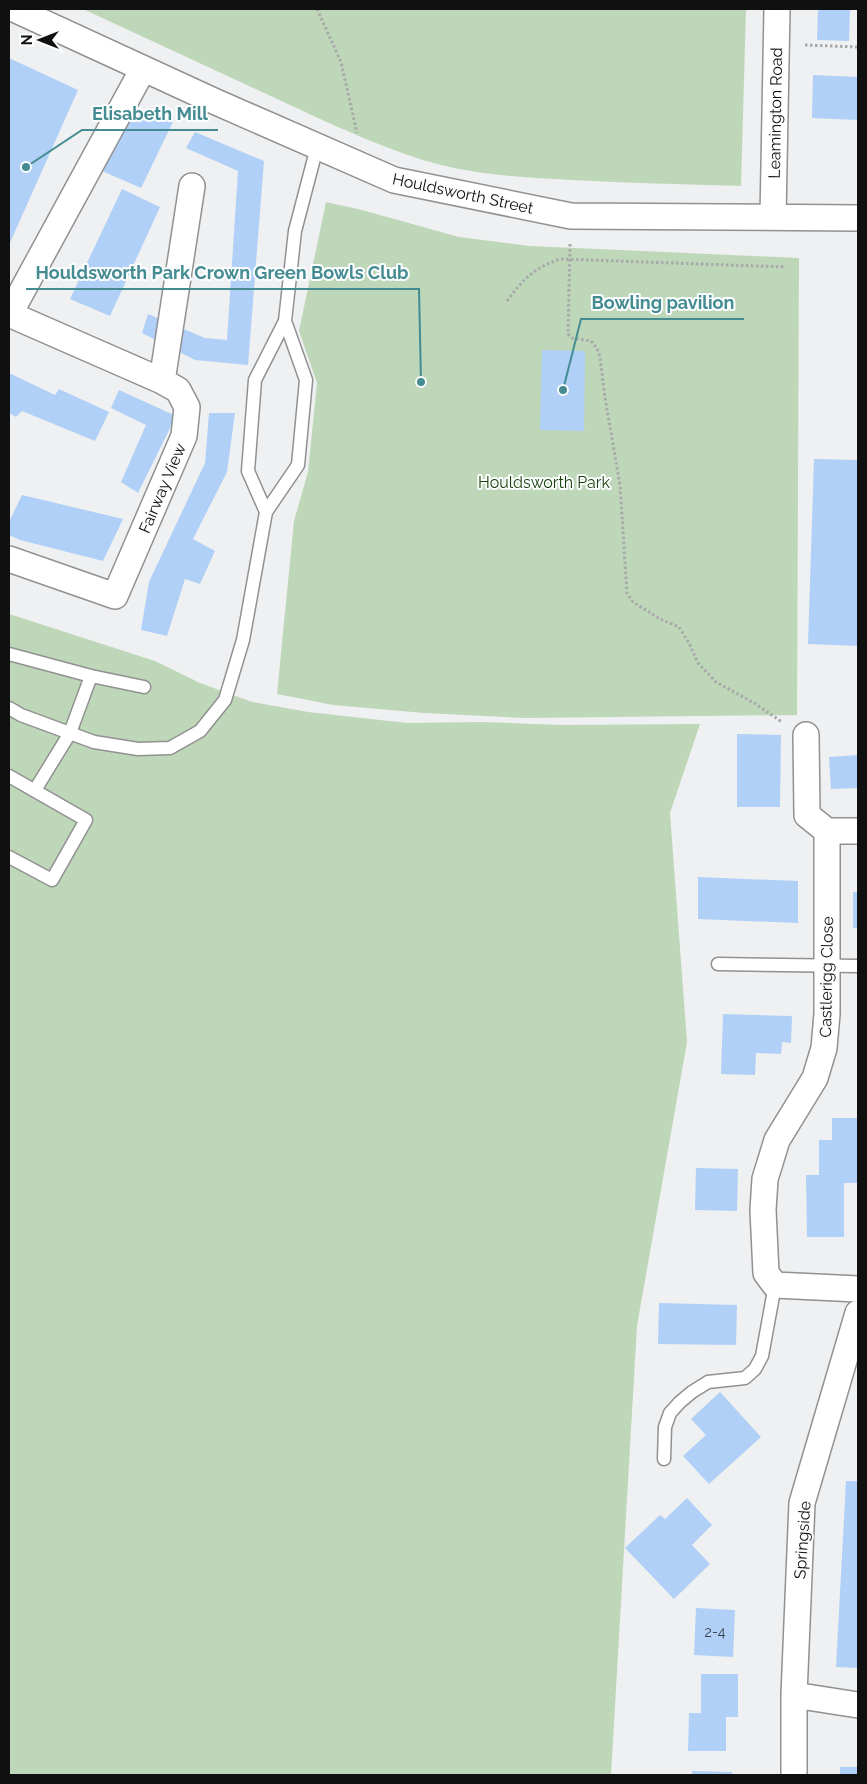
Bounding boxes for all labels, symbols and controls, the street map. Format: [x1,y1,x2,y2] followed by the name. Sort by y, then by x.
[15,15,65,65] north arrow
[19,35,35,45] text: N
[765,47,786,179] street label: Leamington Road
[82,97,218,130] callout: Elisabeth Mill
[92,103,208,124] text: Elisabeth Mill
[391,169,536,218] street label: Houldsworth Street
[26,256,419,289] callout: Houldsworth Park Crown Green Bowls Club
[36,262,408,283] text: Houldsworth Park Crown Green Bowls Club
[581,286,744,319] callout: Bowling pavilion
[592,292,734,313] text: Bowling pavilion
[135,440,190,536] street label: Fairway View
[478,473,610,492] park label: Houldsworth Park
[816,916,837,1038] street label: Castlerigg Close
[790,1500,815,1580] street label: Springside
[705,1624,726,1640] house number: 2-4

